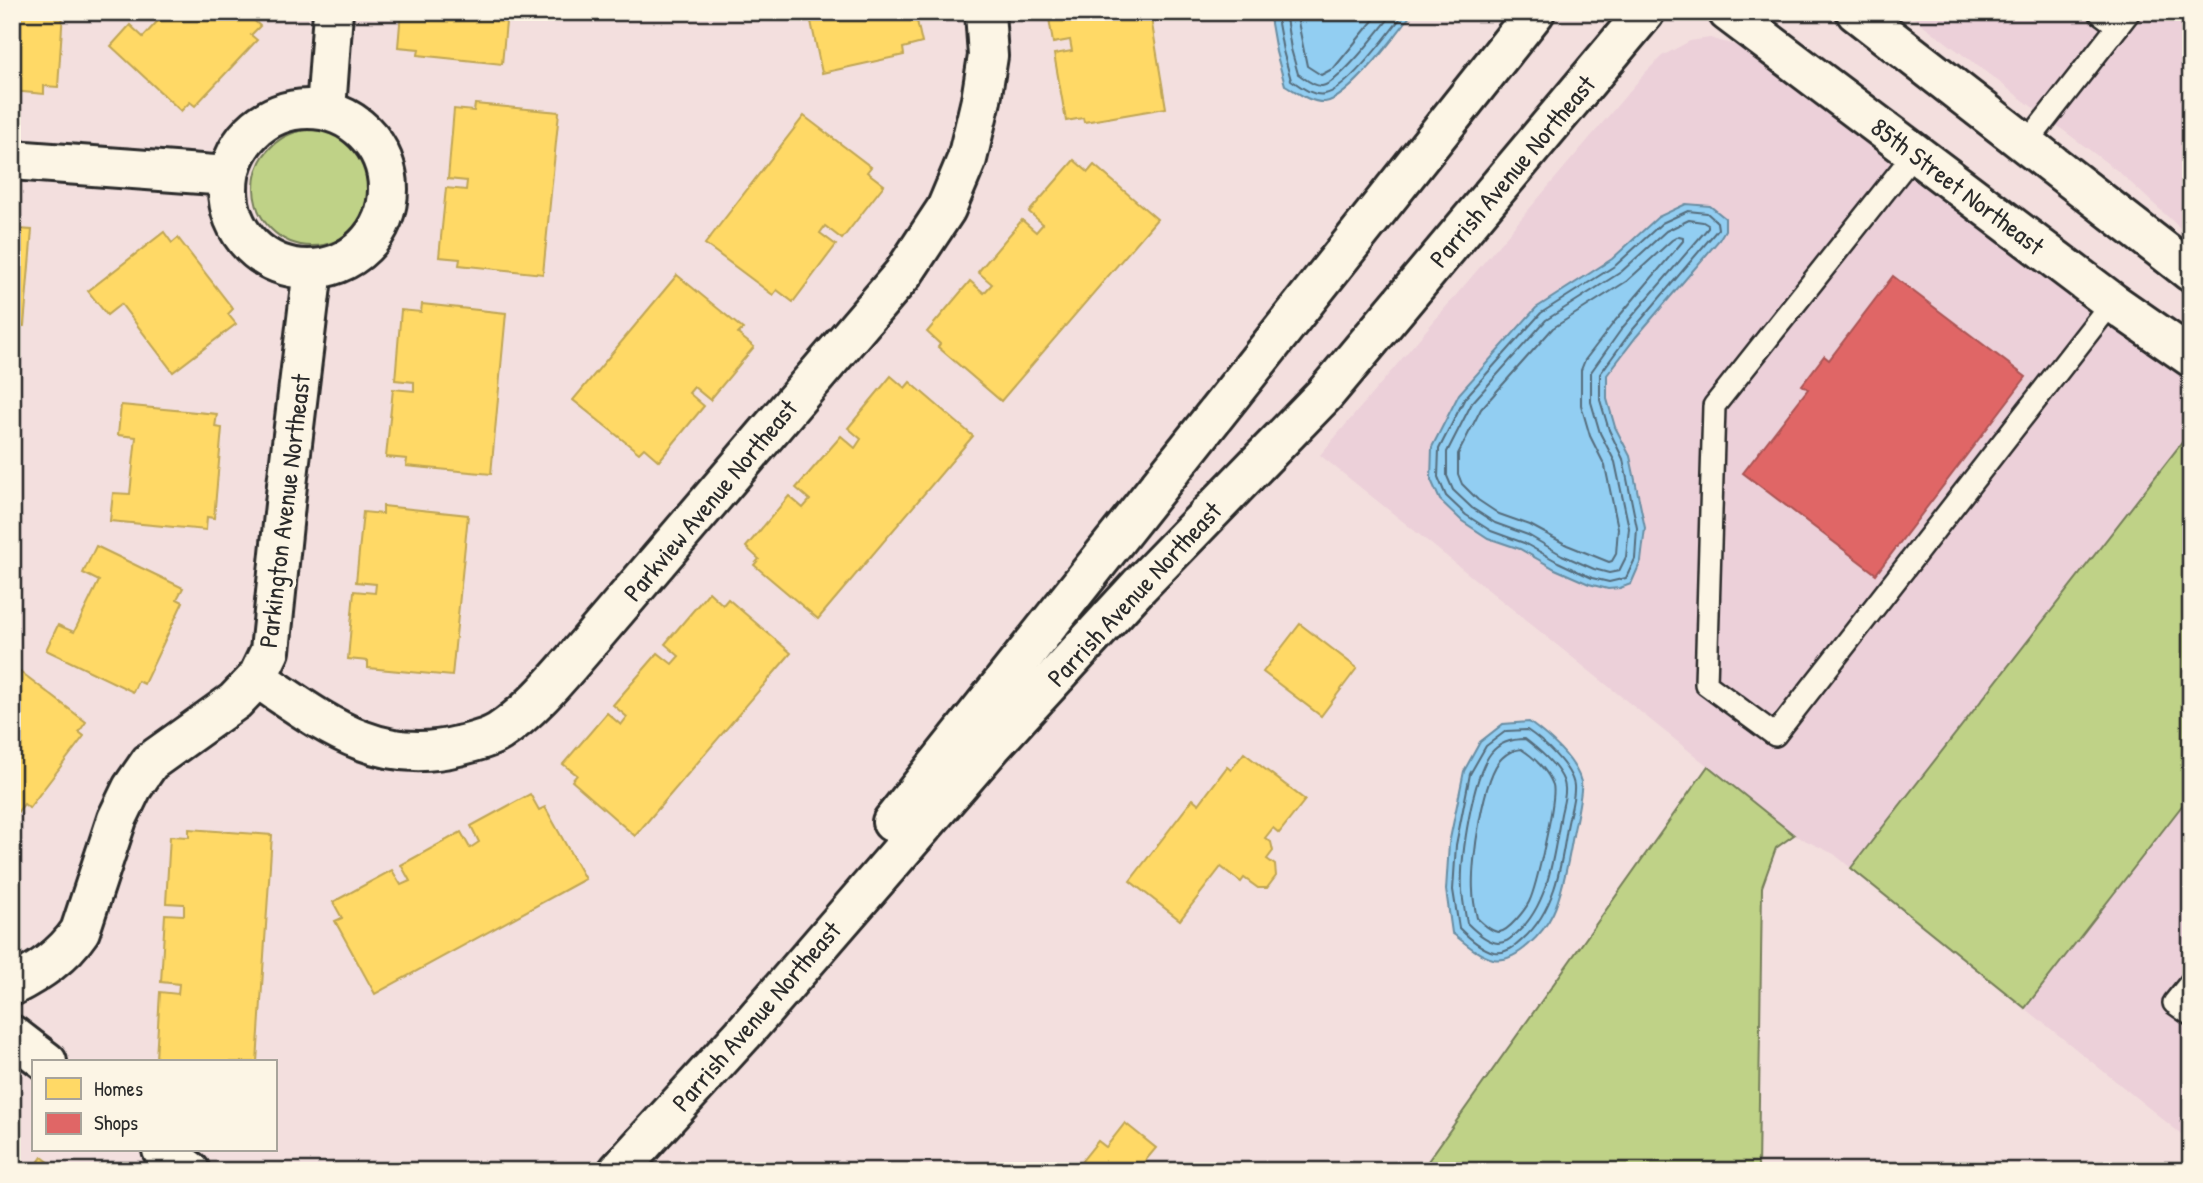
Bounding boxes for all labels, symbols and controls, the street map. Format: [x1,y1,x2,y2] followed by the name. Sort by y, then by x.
[1421,67,1604,275] street label: Parrish Avenue Northeast
[1864,109,2053,263] street label: 85th Street Northeast
[250,371,318,650] street label: Parkington Avenue Northeast
[615,391,806,608] street label: Parkview Avenue Northeast
[1039,493,1230,694] street label: Parrish Avenue Northeast
[664,913,849,1118] street label: Parrish Avenue Northeast
[32,1060,276,1152] legend
[94,1074,143,1103] text: Homes
[94,1108,138,1137] text: Shops

